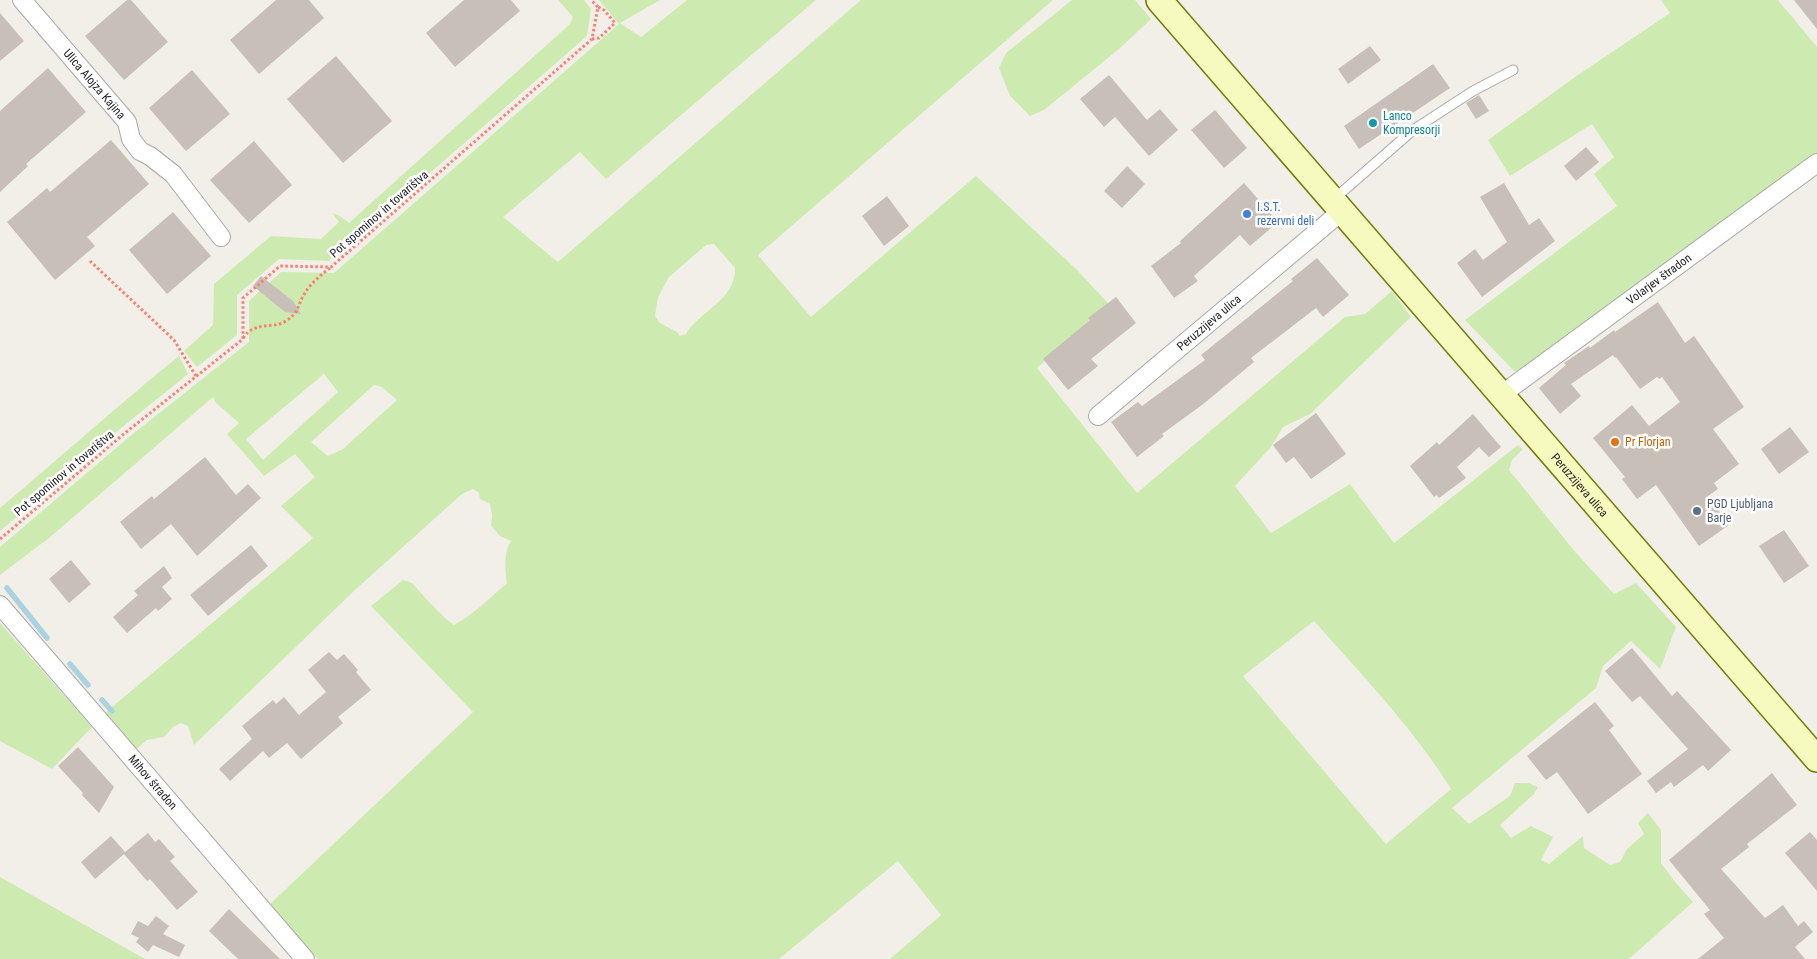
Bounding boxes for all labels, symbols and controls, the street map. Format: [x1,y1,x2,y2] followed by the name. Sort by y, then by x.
[60,46,129,122] street label: Ulica Alojza Kajina
[1383,109,1440,137] place label: Lanco Kompresorji
[1367,117,1379,129] marker: Lanco Kompresorji
[327,167,431,260] street label: Pot spominov in tovarištva
[1257,200,1314,228] place label: I.S.T. rezervni deli
[1241,208,1253,220] marker: I.S.T. rezervni deli
[1624,251,1694,307] street label: Volarjev štradon
[1174,292,1244,354] street label: Peruzzijeva ulica
[11,427,117,519] street label: Pot spominov in tovarištva
[1625,435,1671,449] place label: Pr Florjan
[1609,436,1621,448] marker: Pr Florjan
[1548,450,1611,520] street label: Peruzzijeva ulica
[1707,497,1773,525] place label: PGD Ljubljana Barje
[1691,505,1703,517] marker: PGD Ljubljana Barje
[125,752,180,813] street label: Mihov štradon

